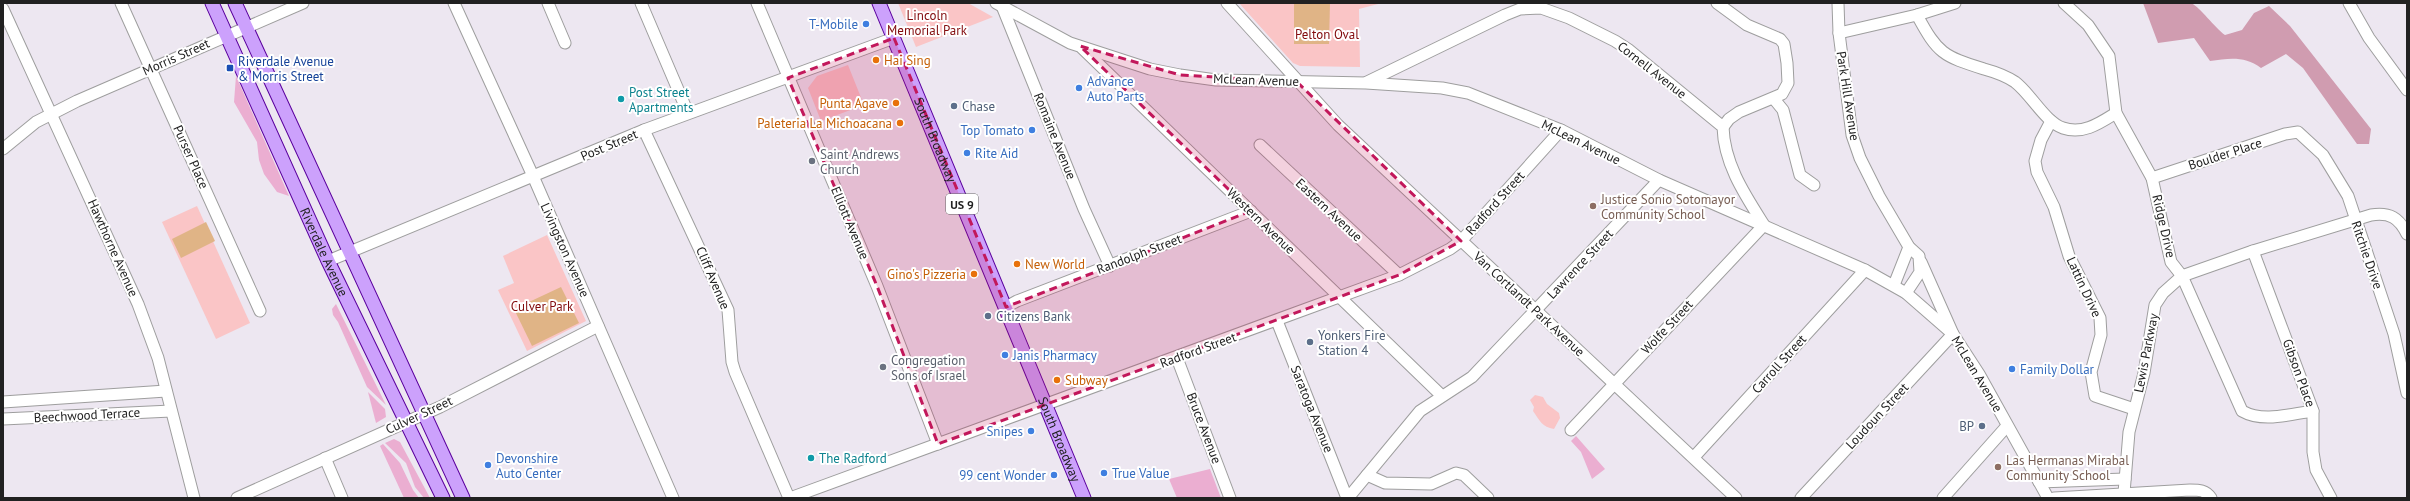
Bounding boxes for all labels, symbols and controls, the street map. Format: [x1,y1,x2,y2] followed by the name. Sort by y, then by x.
[887,7,968,39] park label: Lincoln Memorial Park
[809,16,858,33] place label: T-Mobile
[861,19,871,29] marker: T-Mobile
[1295,26,1359,43] park label: Pelton Oval
[140,34,213,79] street label: Morris Street
[1614,38,1690,102] street label: Cornell Avenue
[1833,50,1863,142] street label: Park Hill Avenue
[884,52,931,69] place label: Hai Sing
[238,53,334,85] place label: Riverdale Avenue & Morris Street
[871,55,881,65] marker: Hai Sing
[225,63,235,73] marker: Riverdale Avenue & Morris Street
[1213,70,1299,90] street label: McLean Avenue
[1087,73,1144,105] place label: Advance Auto Parts
[1074,83,1084,93] marker: Advance Auto Parts
[629,84,693,116] place label: Post Street Apartments
[1030,90,1080,182] street label: Romaine Avenue
[616,94,626,104] marker: Post Street Apartments
[820,95,888,112] place label: Punta Agave
[910,95,961,185] street label: South Broadway
[891,98,901,108] marker: Punta Agave
[962,98,995,115] place label: Chase
[949,101,959,111] marker: Chase
[757,115,892,132] place label: Paleteria La Michoacana
[1539,116,1623,168] street label: McLean Avenue
[895,118,905,128] marker: Paleteria La Michoacana
[961,122,1024,139] place label: Top Tomato
[169,123,213,191] street label: Purser Place
[578,125,641,165] street label: Post Street
[1027,125,1037,135] marker: Top Tomato
[2186,134,2264,174] street label: Boulder Place
[975,145,1018,162] place label: Rite Aid
[820,146,899,178] place label: Saint Andrews Church
[962,148,972,158] marker: Rite Aid
[807,156,817,166] marker: Saint Andrews Church
[1462,167,1529,238] street label: Radford Street
[1292,175,1366,245] street label: Eastern Avenue
[827,184,873,262] street label: Elliott Avenue
[1223,184,1299,258] street label: Western Avenue
[1600,191,1736,223] place label: Justice Sonio Sotomayor Community School
[2148,193,2180,259] street label: Ridge Drive
[946,194,978,214] road number: US 9
[84,197,142,299] street label: Hawthorne Avenue
[537,200,593,300] street label: Livingston Avenue
[1588,201,1598,211] marker: Justice Sonio Sotomayor Community School
[297,205,352,299] street label: Riverdale Avenue
[2347,219,2387,291] street label: Ritchie Drive
[1543,225,1617,303] street label: Lawrence Street
[1094,230,1184,278] street label: Randolph Street
[692,244,734,312] street label: Cliff Avenue
[1469,247,1588,360] street label: Van Cortlandt Park Avenue
[2063,254,2105,320] street label: Lattin Drive
[1025,256,1085,273] place label: New World
[1012,259,1022,269] marker: New World
[887,266,966,283] place label: Gino's Pizzeria
[969,269,979,279] marker: Gino's Pizzeria
[1638,296,1697,358] street label: Wolfe Street
[511,298,574,315] park label: Culver Park
[996,308,1071,325] place label: Citizens Bank
[983,311,993,321] marker: Citizens Bank
[2130,312,2162,394] street label: Lewis Parkway
[1318,327,1386,359] place label: Yonkers Fire Station 4
[1157,328,1239,372] street label: Radford Street
[1748,330,1810,397] street label: Carroll Street
[1948,333,2006,415] street label: McLean Avenue
[1305,337,1315,347] marker: Yonkers Fire Station 4
[2279,337,2319,409] street label: Gibson Place
[1012,347,1097,364] place label: Janis Pharmacy
[1000,350,1010,360] marker: Janis Pharmacy
[891,352,966,384] place label: Congregation Sons of Israel
[2020,361,2095,378] place label: Family Dollar
[878,362,888,372] marker: Congregation Sons of Israel
[1287,363,1337,455] street label: Saratoga Avenue
[2007,364,2017,374] marker: Family Dollar
[1065,372,1108,389] place label: Subway
[1052,375,1062,385] marker: Subway
[1842,379,1912,453] street label: Loudoun Street
[1183,390,1225,466] street label: Bruce Avenue
[383,392,456,438] street label: Culver Street
[1034,394,1085,484] street label: South Broadway
[33,404,141,426] street label: Beechwood Terrace
[1959,418,1974,435] place label: BP
[1977,421,1987,431] marker: BP
[986,423,1023,440] place label: Snipes
[1026,426,1036,436] marker: Snipes
[496,450,562,482] place label: Devonshire Auto Center
[819,450,887,467] place label: The Radford
[2006,452,2129,484] place label: Las Hermanas Mirabal Community School
[806,453,816,463] marker: The Radford
[483,460,493,470] marker: Devonshire Auto Center
[1993,462,2003,472] marker: Las Hermanas Mirabal Community School
[1112,465,1170,482] place label: True Value
[959,467,1047,484] place label: 99 cent Wonder
[1099,468,1109,478] marker: True Value
[1049,470,1059,480] marker: 99 cent Wonder

